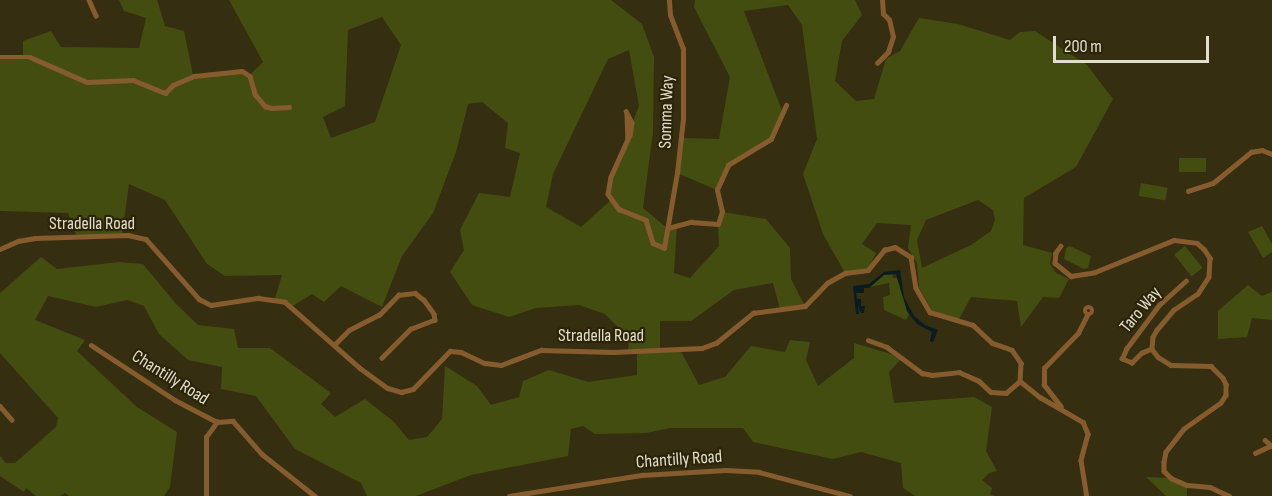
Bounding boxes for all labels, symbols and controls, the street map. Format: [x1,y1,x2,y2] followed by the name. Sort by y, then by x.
[1056,24,1212,62] scale bar
[1064,36,1102,57] text: 200 m
[655,75,679,149] street label: Somma Way
[49,213,135,235] street label: Stradella Road
[1116,283,1166,337] street label: Taro Way
[558,325,644,347] street label: Stradella Road
[128,346,212,410] street label: Chantilly Road
[635,446,723,474] street label: Chantilly Road

